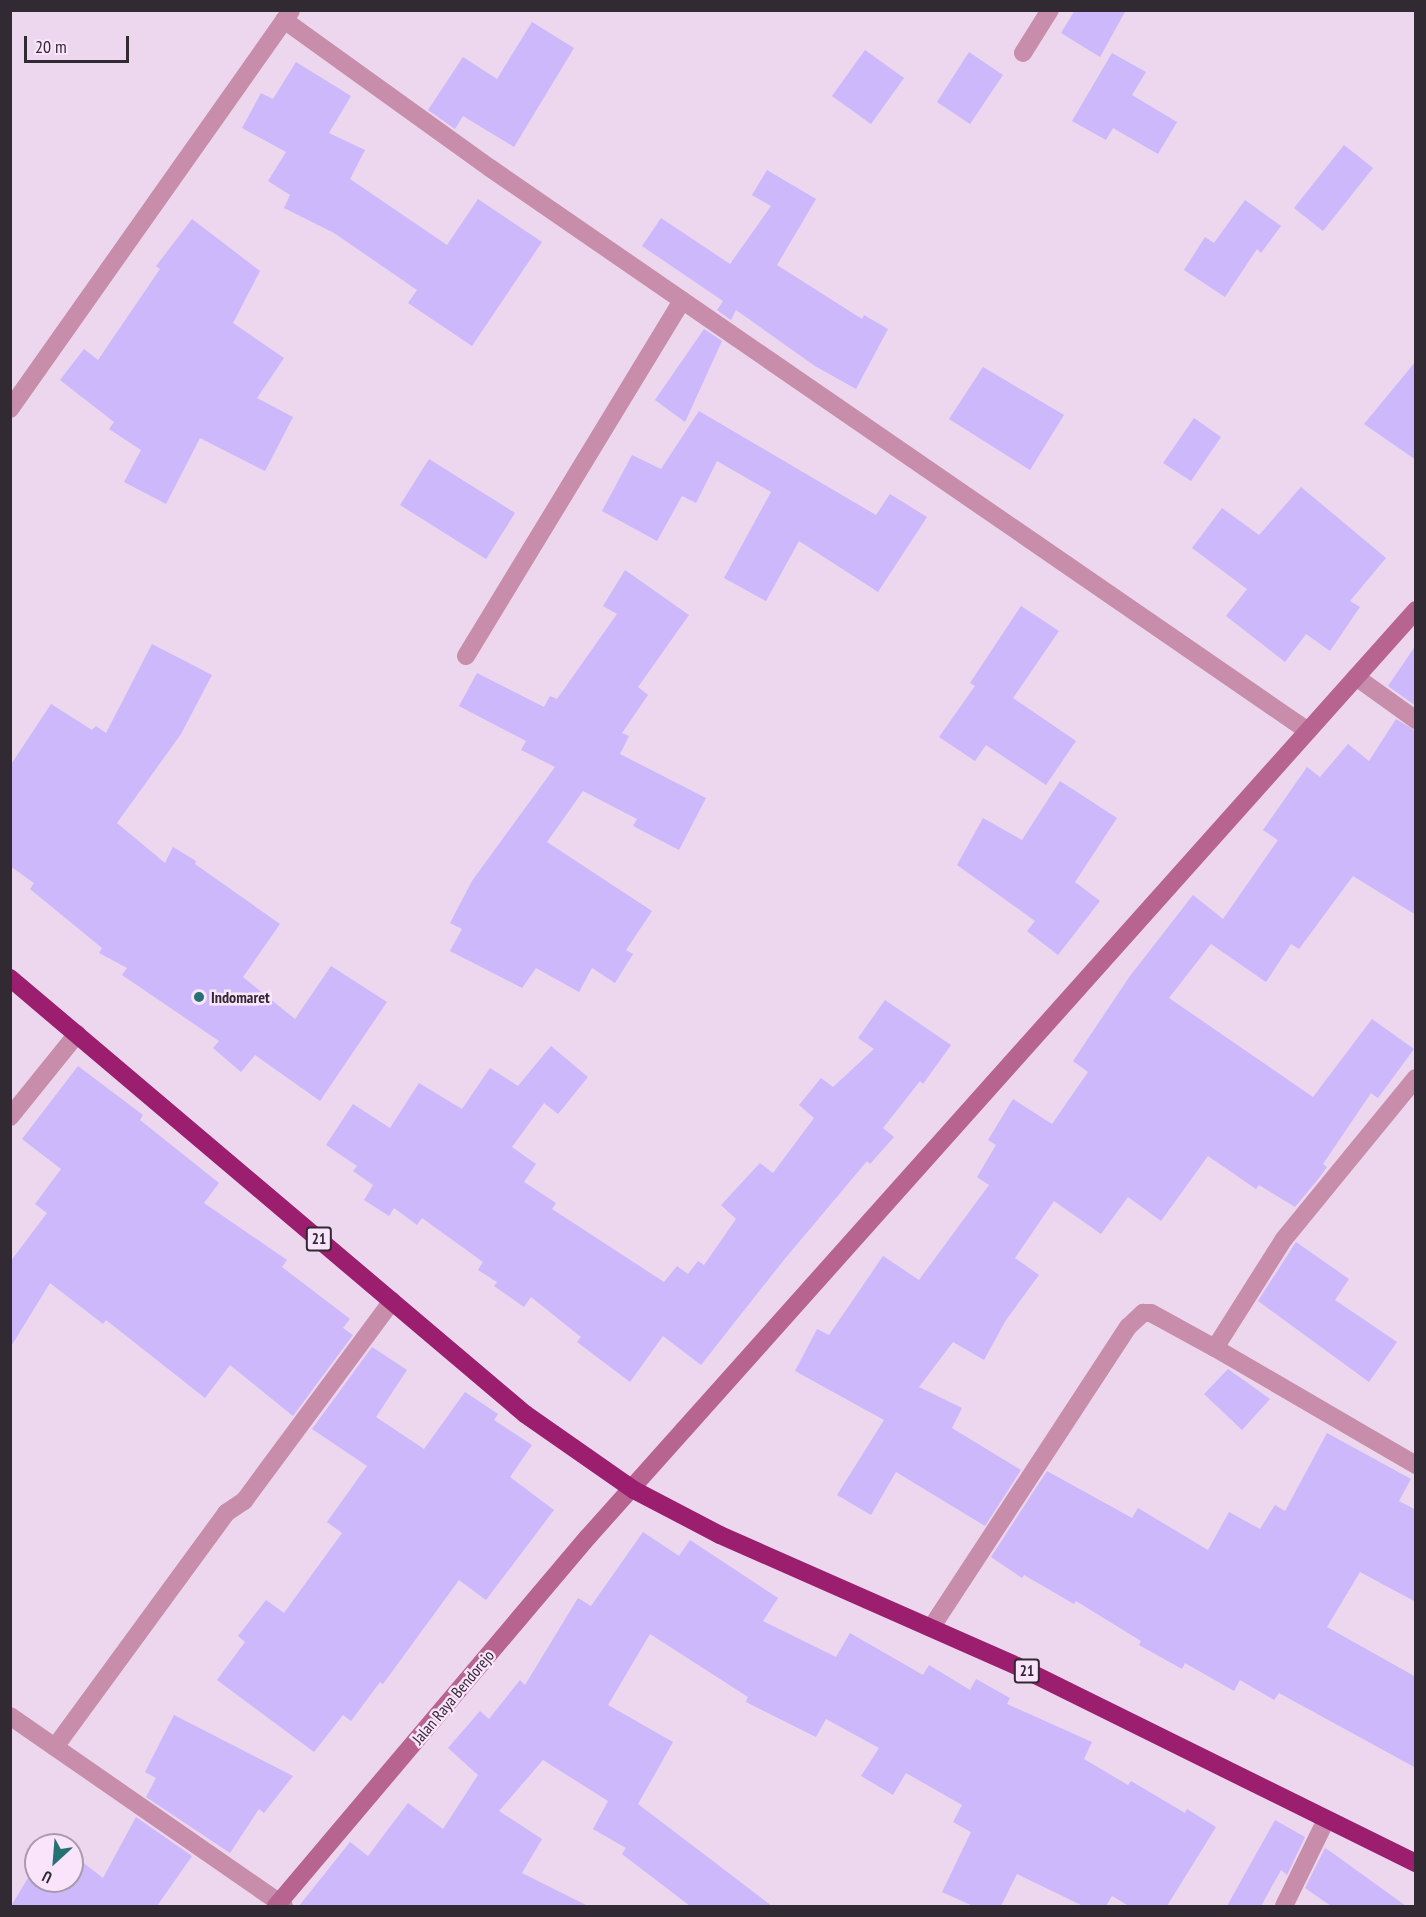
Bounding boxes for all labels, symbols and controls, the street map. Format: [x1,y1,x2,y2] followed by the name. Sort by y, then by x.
[27,24,132,62] scale bar
[35,35,67,58] text: 20 m
[211,987,270,1007] place label: Indomaret
[192,990,206,1004] marker: Indomaret
[306,1227,332,1251] road number: 21
[408,1646,498,1748] street label: Jalan Raya Bendorejo
[1014,1659,1040,1683] road number: 21
[24,1833,84,1893] north arrow
[39,1867,55,1888] text: U

